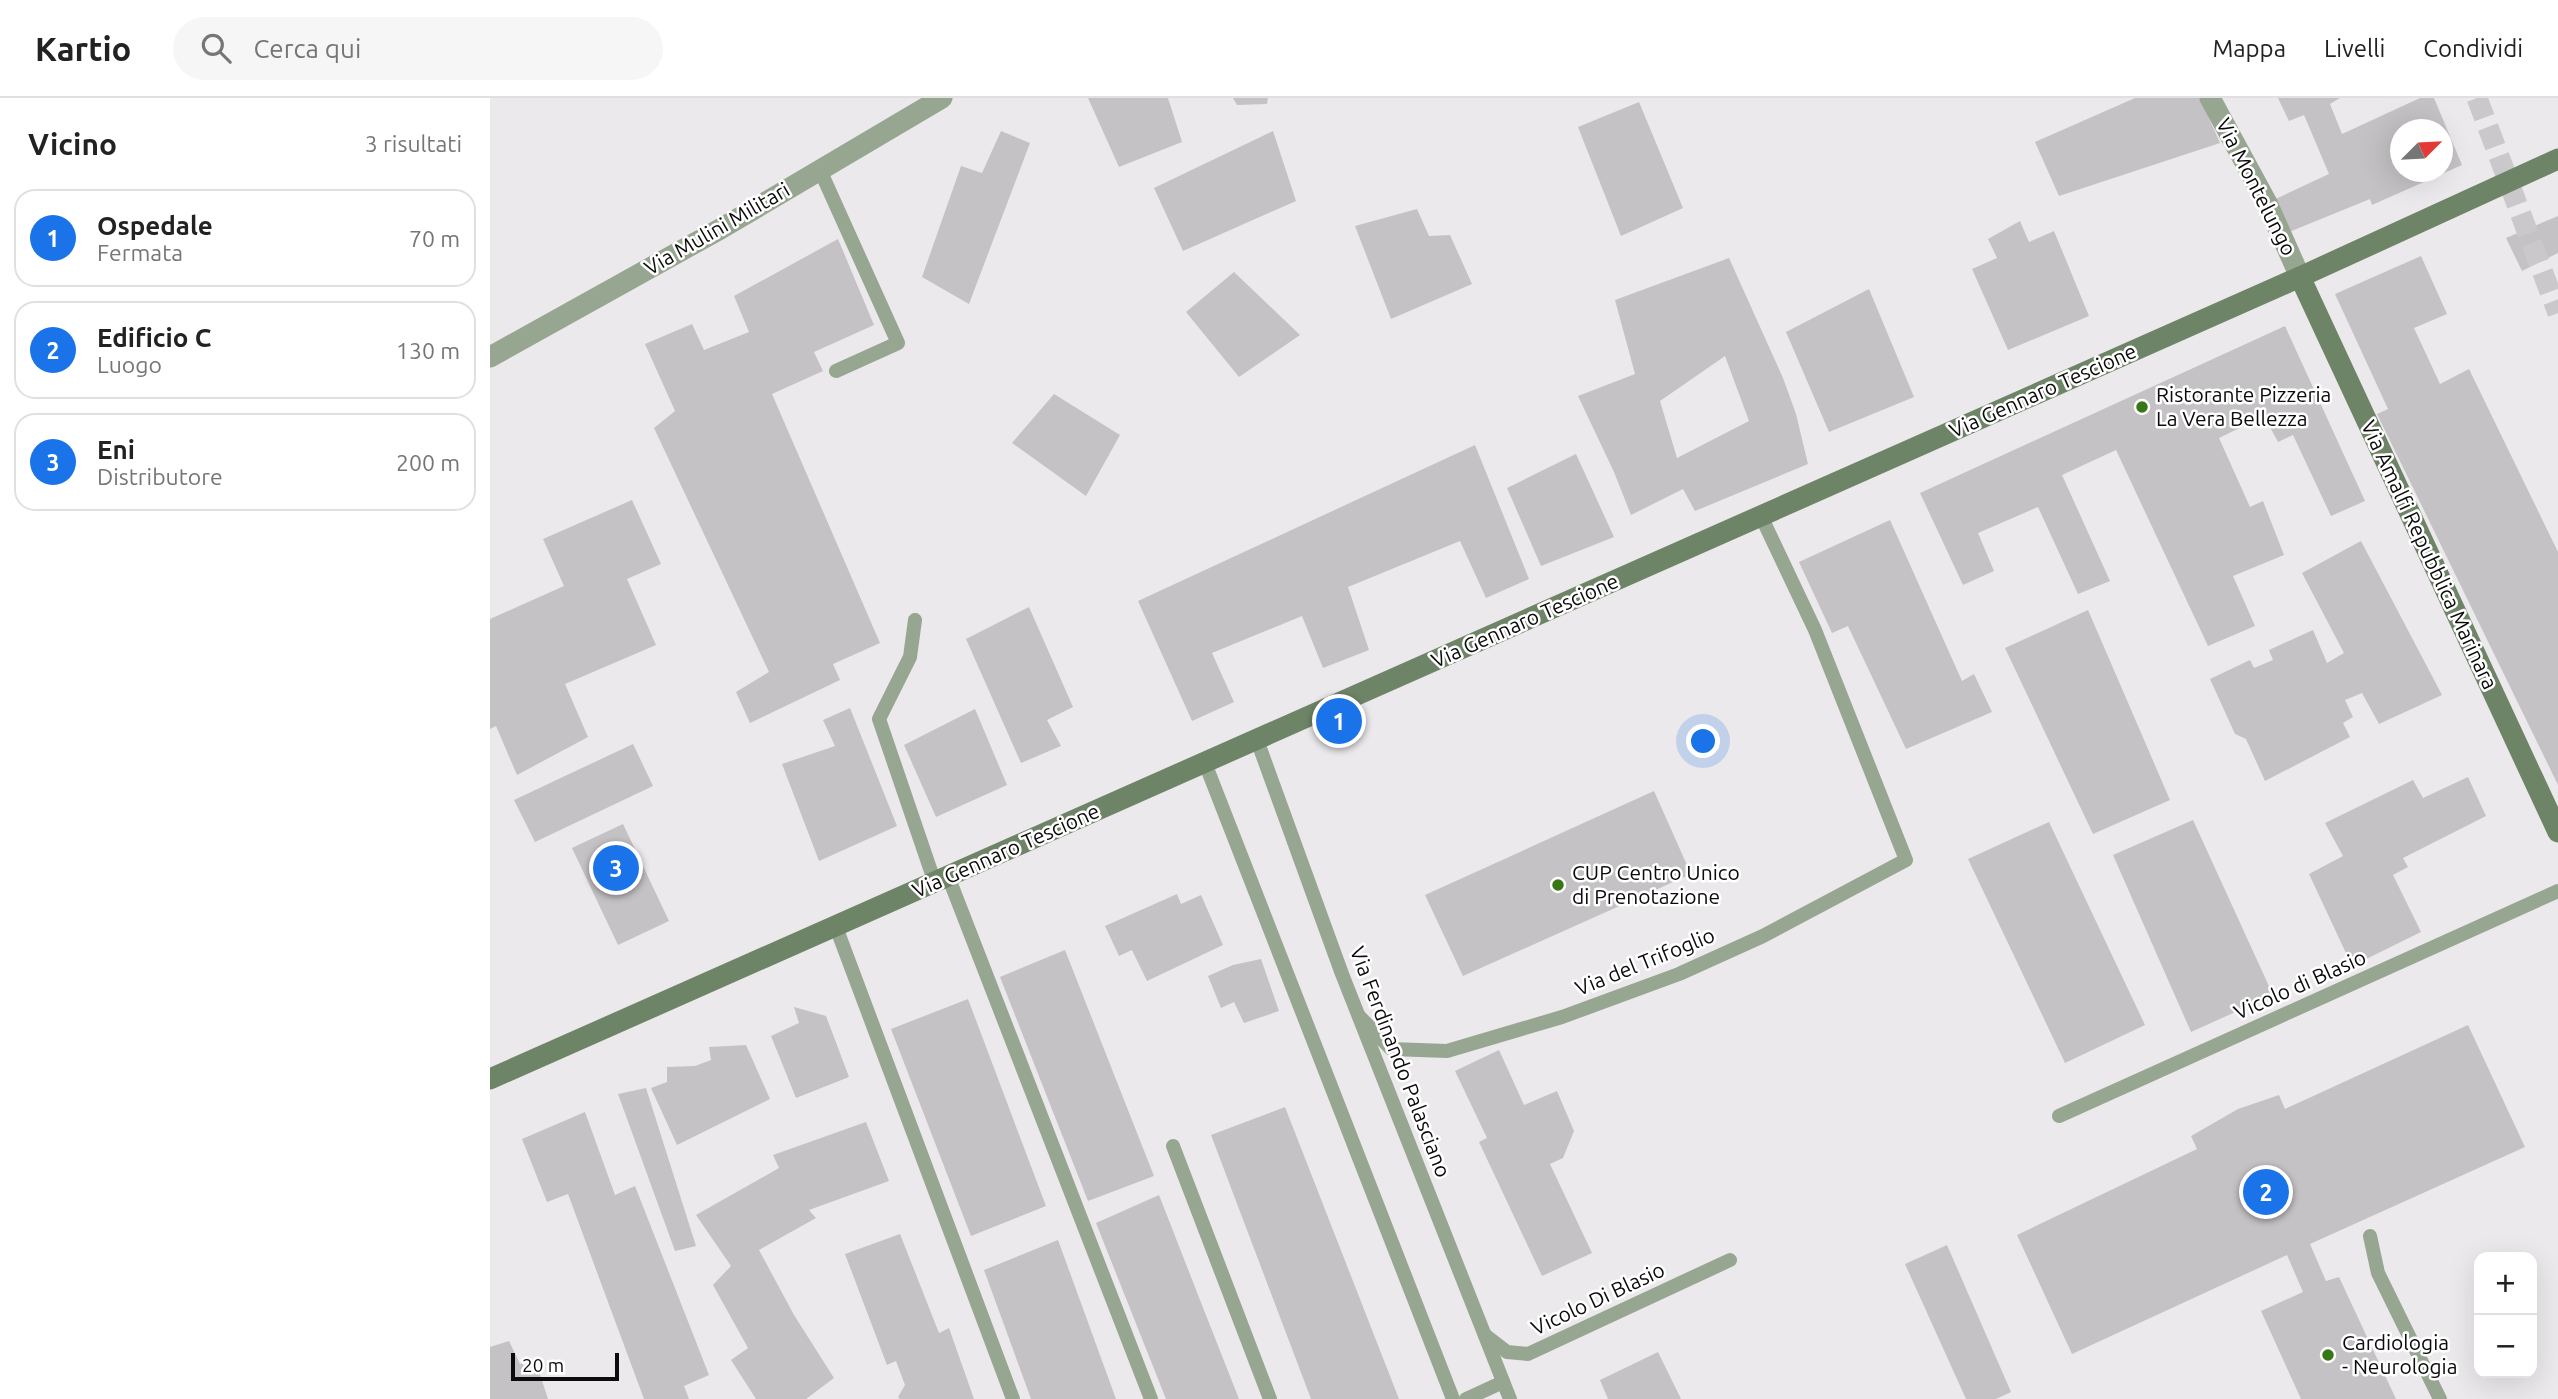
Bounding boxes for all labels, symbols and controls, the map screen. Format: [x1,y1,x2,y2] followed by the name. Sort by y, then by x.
[173,17,663,80] search box
[197,29,235,67] icon: search
[35,30,131,67] text: Kartio
[253,34,361,63] text: Cerca qui
[2212,35,2286,62] text: Mappa
[2324,35,2385,62] text: Livelli
[2423,35,2523,62] text: Condividi
[2212,114,2302,259] street label: Via Montelungo
[2390,119,2453,182] north arrow
[28,127,117,161] text: Vicino
[365,131,462,156] text: 3 risultati
[640,177,793,279] street label: Via Mulini Militari
[97,211,213,240] text: Ospedale
[47,226,59,251] text: 1
[409,226,460,251] text: 70 m
[97,240,183,265] text: Fermata
[97,323,211,352] text: Edificio C
[47,338,59,363] text: 2
[396,338,460,363] text: 130 m
[1945,338,2140,442] street label: Via Gennaro Tescione
[97,352,162,377] text: Luogo
[2156,382,2331,430] place label: Ristorante Pizzeria La Vera Bellezza
[2134,399,2150,415] marker: Ristorante Pizzeria La Vera Bellezza
[2357,416,2503,693] street label: Via Amalfi Repubblica Marinara
[97,435,135,464] text: Eni
[47,450,59,475] text: 3
[396,450,460,475] text: 200 m
[97,464,223,489] text: Distributore
[1427,568,1622,672] street label: Via Gennaro Tescione
[1316,695,1362,747] pin: 1
[1686,724,1720,758] your location
[908,798,1103,902] street label: Via Gennaro Tescione
[593,842,639,894] pin: 3
[1572,860,1740,908] place label: CUP Centro Unico di Prenotazione
[1550,877,1566,893] marker: CUP Centro Unico di Prenotazione
[1571,922,1718,1000] street label: Via del Trifoglio
[1346,943,1456,1180] street label: Via Ferdinando Palasciano
[2230,944,2369,1024] street label: Vicolo di Blasio
[2243,1166,2289,1218] pin: 2
[2474,1252,2537,1378] map controls
[2474,1252,2537,1315] button: +
[1527,1257,1668,1340] street label: Vicolo Di Blasio
[2474,1315,2537,1378] button: −
[2342,1330,2457,1378] place label: Cardiologia - Neurologia
[2320,1347,2336,1363] marker: Cardiologia - Neurologia
[511,1350,620,1382] scale bar
[522,1354,564,1376] text: 20 m

